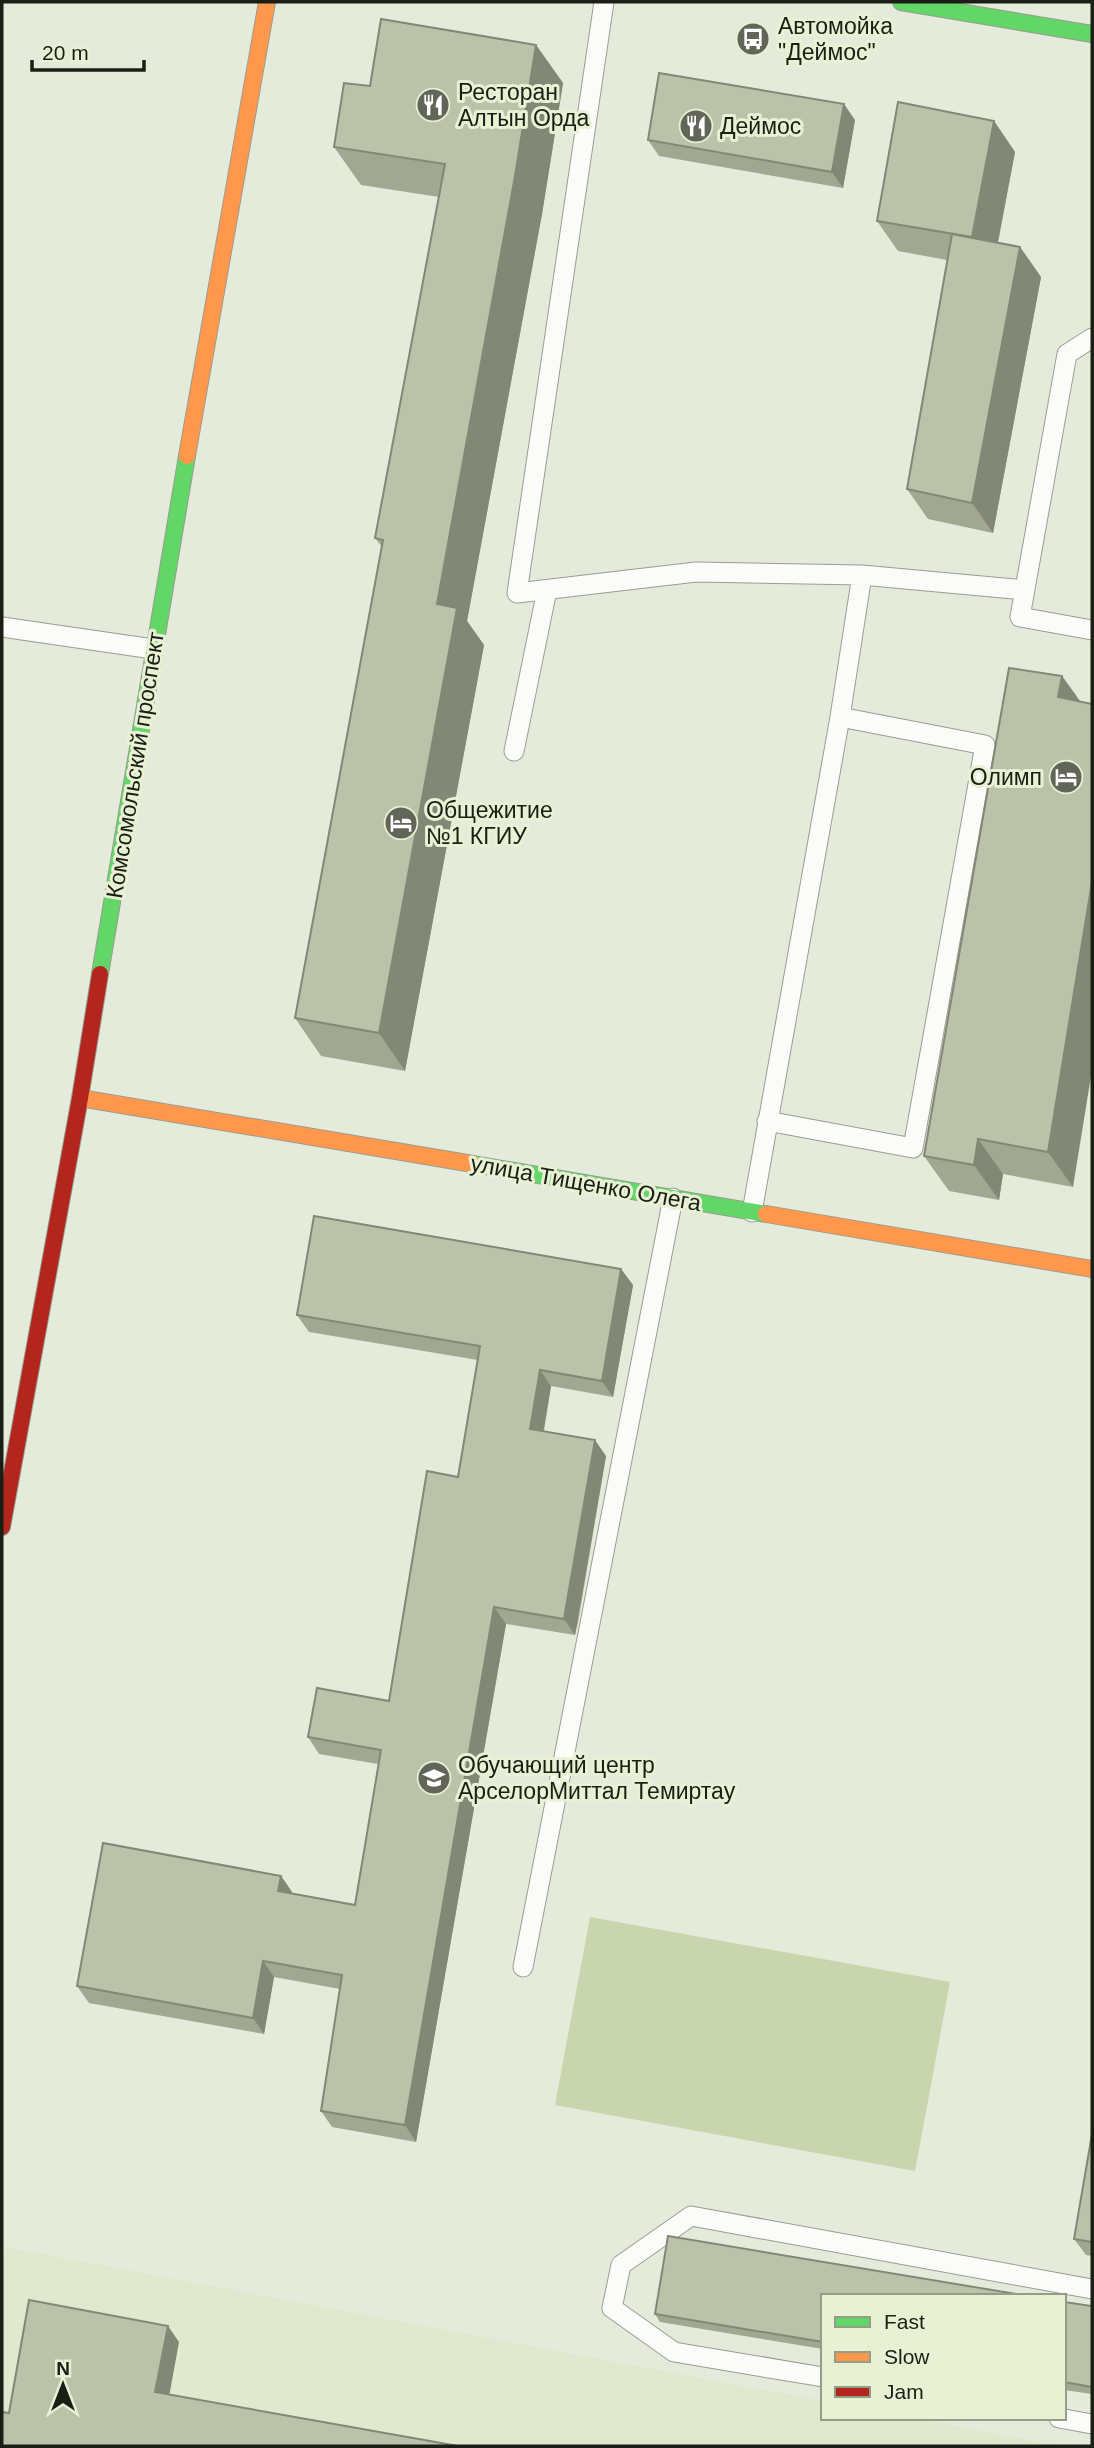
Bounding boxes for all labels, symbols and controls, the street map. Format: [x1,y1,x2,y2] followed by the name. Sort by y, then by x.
[778,13,893,65] place label: Автомойка "Деймос"
[734,20,772,58] bus stop icon: Автомойка "Деймос"
[32,28,144,72] scale bar
[42,41,89,64] text: 20 m
[458,79,589,131] place label: Ресторан Алтын Орда
[414,86,452,124] restaurant icon: Ресторан Алтын Орда
[677,107,715,145] restaurant icon: Деймос
[720,113,801,139] place label: Деймос
[101,629,169,900] street label: Комсомольский проспект
[1047,758,1085,796] hotel icon: Олимп
[970,764,1042,790] place label: Олимп
[426,797,553,849] place label: Общежитие №1 КГИУ
[382,804,420,842] hotel icon: Общежитие №1 КГИУ
[469,1150,704,1216] street label: улица Тищенко Олега
[458,1752,736,1804] place label: Обучающий центр АрселорМиттал Темиртау
[415,1759,453,1797] school or university icon: Обучающий центр АрселорМиттал Темиртау
[821,2294,1066,2420] legend
[884,2310,925,2333] text: Fast
[884,2345,930,2368] text: Slow
[28,2350,98,2420] north arrow
[56,2358,70,2379] text: N
[884,2380,924,2403] text: Jam

